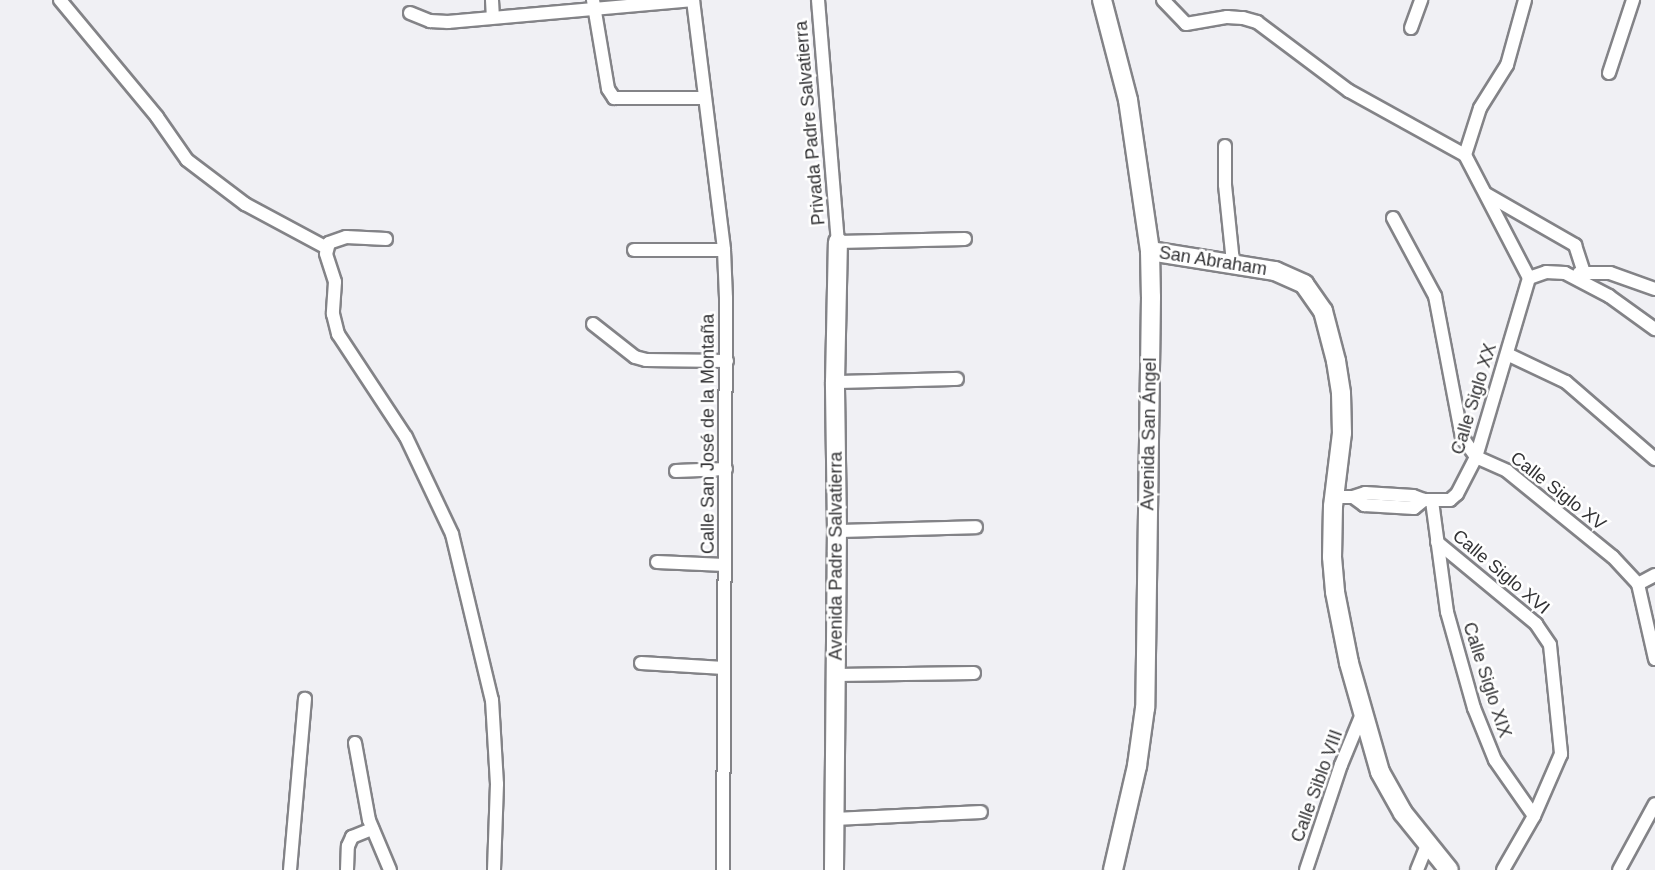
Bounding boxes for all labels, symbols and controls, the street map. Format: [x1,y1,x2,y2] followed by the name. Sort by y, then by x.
[790,20,830,226] street label: Privada Padre Salvatierra
[1157,242,1269,280] street label: San Abraham
[697,314,719,554] street label: Calle San José de la Montaña
[1447,341,1501,457] street label: Calle Siglo XX
[1137,357,1161,511] street label: Avenida San Ángel
[1506,447,1610,535] street label: Calle Siglo XV
[825,452,847,660] street label: Avenida Padre Salvatierra
[1448,525,1554,619] street label: Calle Siglo XVI
[1458,620,1516,740] street label: Calle Siglo XIX
[1287,727,1347,845] street label: Calle Siblo VIII

